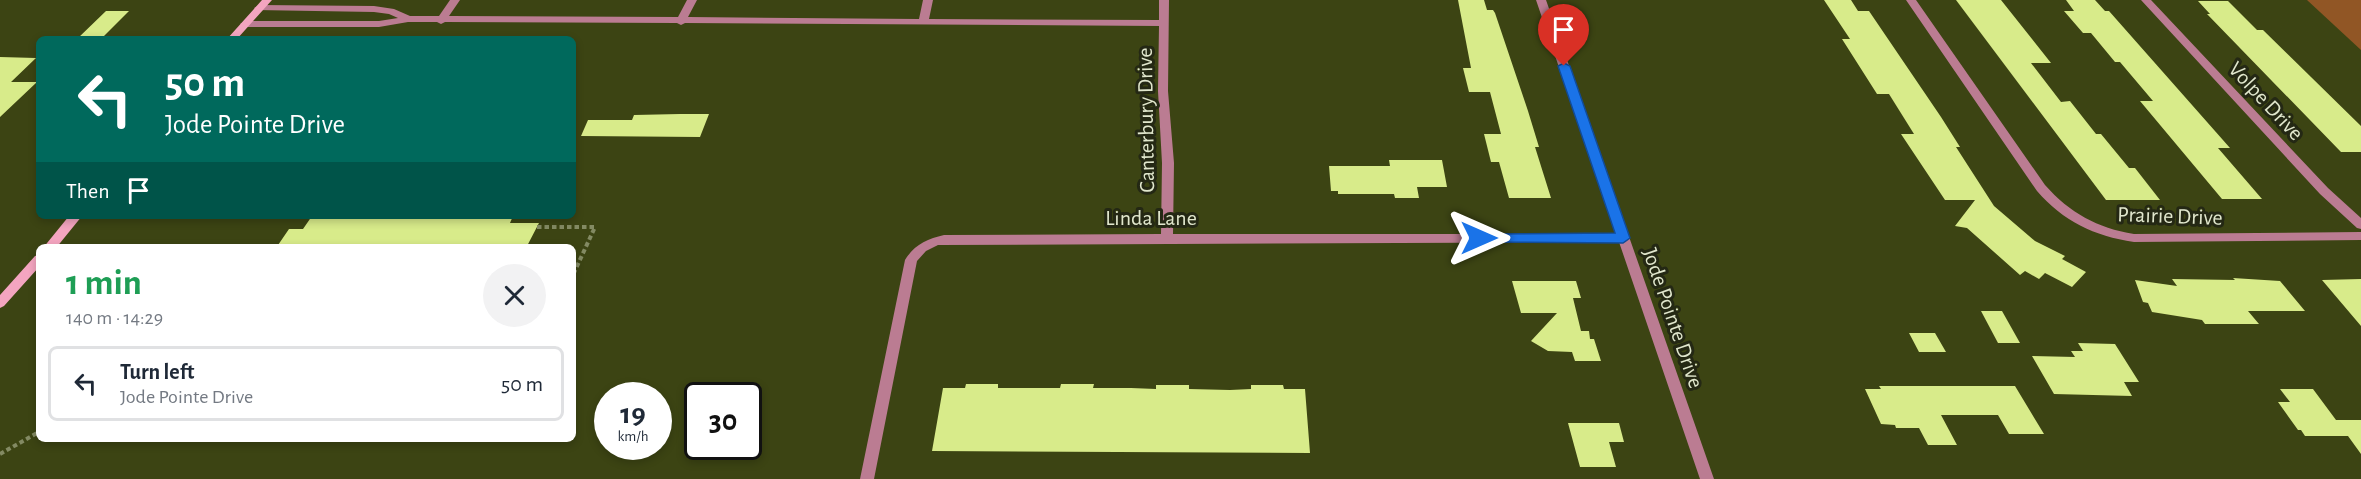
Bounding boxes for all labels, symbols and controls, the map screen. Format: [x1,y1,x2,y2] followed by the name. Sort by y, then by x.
[1538,4,1589,66] pin
[1547,13,1580,46] icon: arrive
[1134,47,1158,193] street label: Canterbury Drive
[2224,58,2308,144] street label: Volpe Drive
[66,60,144,138] icon: left
[165,62,245,104] text: 50 m
[165,111,345,138] text: Jode Pointe Drive
[122,174,155,207] icon: arrive
[66,180,110,202] text: Then
[2117,203,2223,229] street label: Prairie Drive
[1447,206,1511,270] position arrow
[1105,207,1197,229] street label: Linda Lane
[1639,245,1707,391] street label: Jode Pointe Drive
[483,264,546,327] button: close
[66,265,142,301] text: 1 min
[66,308,163,328] text: 140 m · 14:29
[120,361,194,383] text: Turn left
[69,367,102,400] icon: left
[501,373,543,395] text: 50 m
[684,382,762,460] speed limit sign: 30
[120,387,253,407] text: Jode Pointe Drive
[620,399,646,429] text: 19
[618,429,648,444] text: km/h

